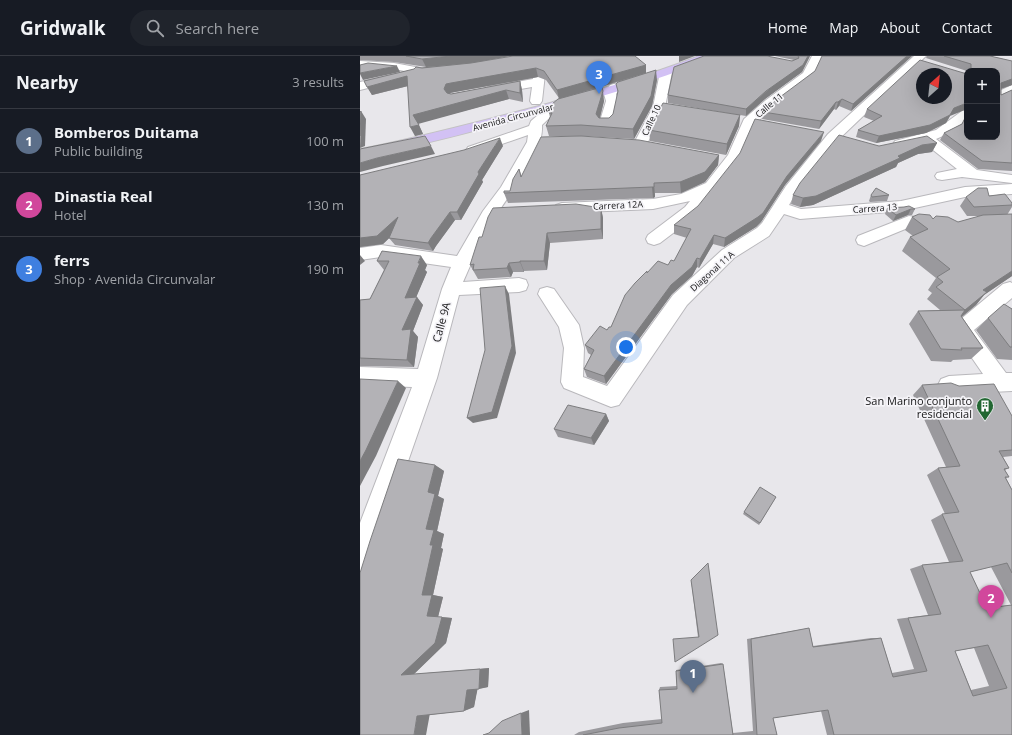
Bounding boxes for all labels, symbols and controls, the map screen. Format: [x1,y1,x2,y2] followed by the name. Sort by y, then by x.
[130,10,410,46] search box
[20,15,106,41] text: Gridwalk
[144,17,166,39] icon: search
[176,18,259,38] text: Search here
[768,18,807,37] text: Home
[829,18,858,37] text: Map
[880,18,920,37] text: About
[942,18,992,37] text: Contact
[586,61,612,94] pin: 3
[916,68,952,104] north arrow
[964,68,1000,140] map controls
[964,68,1000,104] button: +
[16,71,78,94] text: Nearby
[292,73,344,91] text: 3 results
[752,89,786,121] street label: Calle 11
[471,100,555,134] street label: Avenida Circunvalar
[638,102,664,138] street label: Calle 10
[964,104,1000,140] button: −
[54,122,199,142] text: Bomberos Duitama
[25,132,33,150] text: 1
[306,132,344,150] text: 100 m
[54,142,143,160] text: Public building
[54,186,153,206] text: Dinastia Real
[25,196,33,214] text: 2
[306,196,344,214] text: 130 m
[593,197,644,213] street label: Carrera 12A
[852,200,898,216] street label: Carrera 13
[54,206,87,224] text: Hotel
[687,247,737,294] street label: Diagonal 11A
[54,250,90,270] text: ferrs
[25,260,33,278] text: 3
[306,260,344,278] text: 190 m
[54,270,215,288] text: Shop · Avenida Circunvalar
[428,300,454,344] street label: Calle 9A
[616,337,636,357] your location
[865,393,972,421] place label: San Marino conjunto residencial
[975,396,995,421] building icon: San Marino conjunto residencial
[978,585,1004,618] pin: 2
[680,660,706,693] pin: 1

